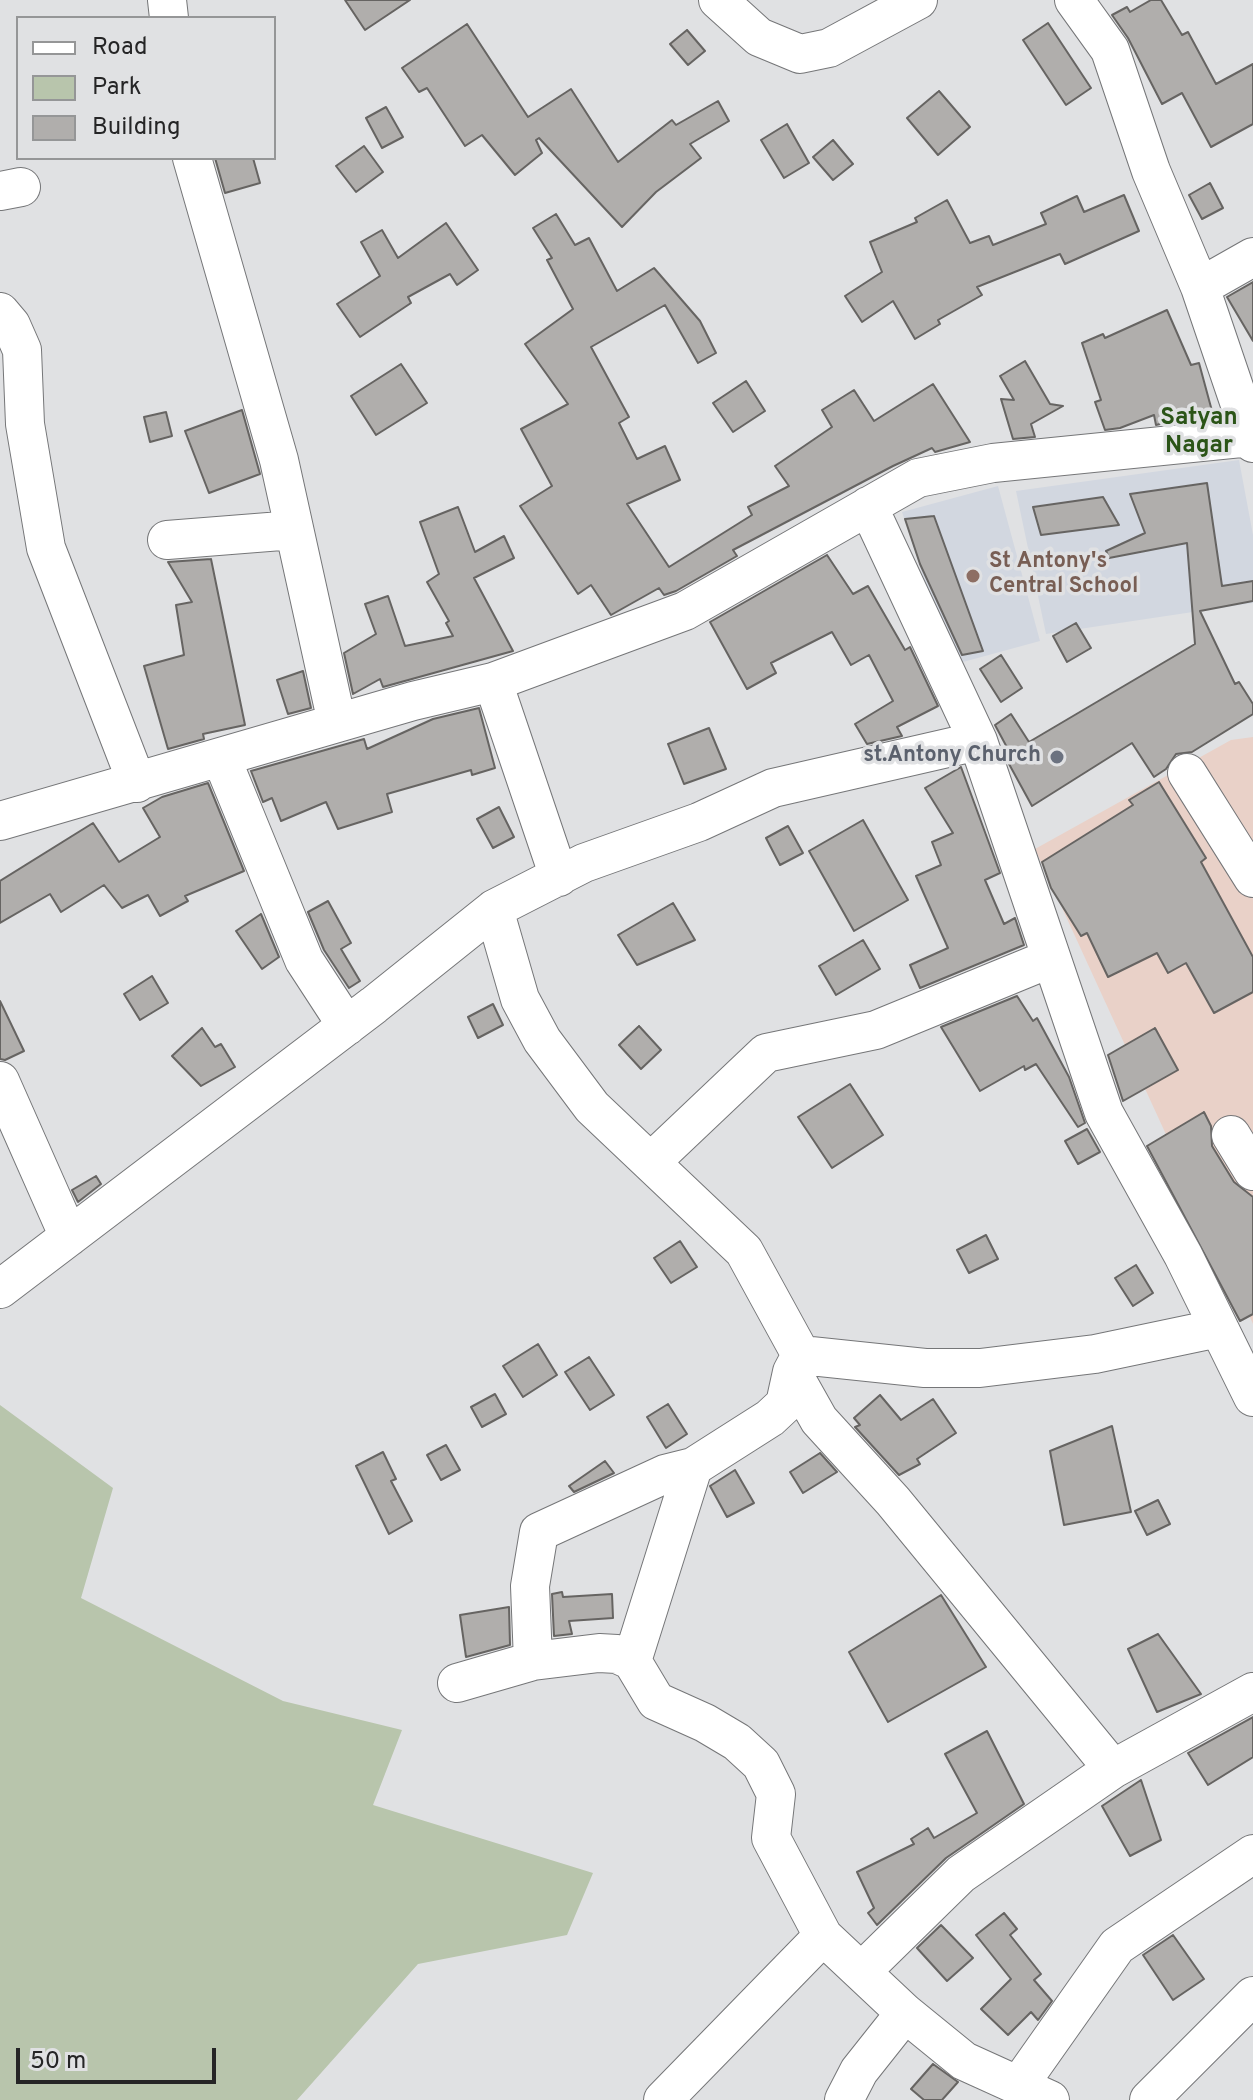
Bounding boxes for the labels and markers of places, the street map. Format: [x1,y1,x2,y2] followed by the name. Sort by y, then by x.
[989,550,1138,602] place label: St Antony's Central School
[964,567,982,585] marker: St Antony's Central School
[863,744,1041,770] place label: st.Antony Church
[1048,748,1066,766] marker: st.Antony Church

